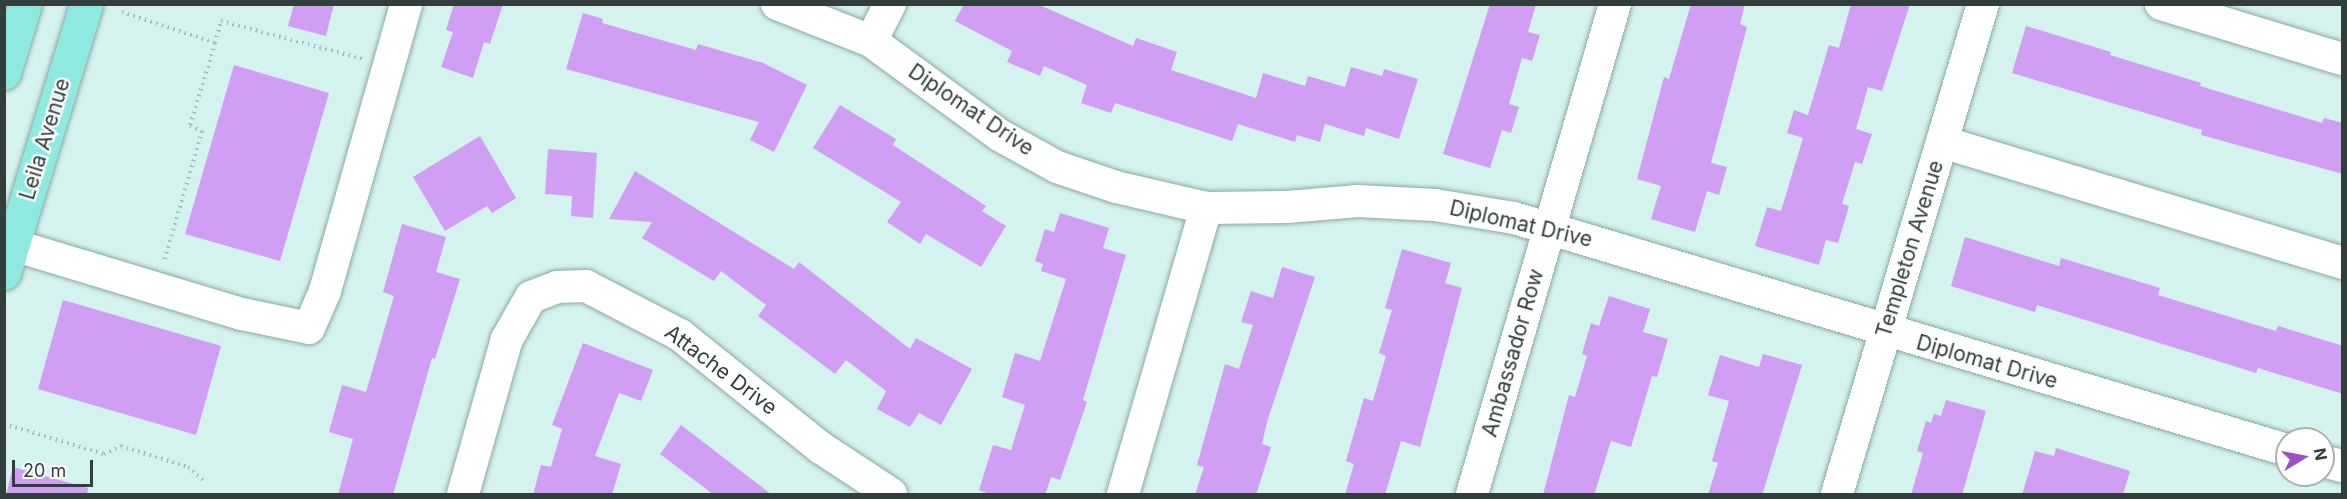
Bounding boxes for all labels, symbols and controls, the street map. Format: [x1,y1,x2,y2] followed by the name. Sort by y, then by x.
[903,59,1039,161] street label: Diplomat Drive
[15,75,75,203] street label: Leila Avenue
[1871,157,1949,341] street label: Templeton Avenue
[1447,195,1595,253] street label: Diplomat Drive
[1477,266,1549,440] street label: Ambassador Row
[660,320,782,420] street label: Attache Drive
[1913,330,2061,394] street label: Diplomat Drive
[2275,427,2335,487] north arrow
[2310,446,2332,462] text: N
[15,448,96,486] scale bar
[23,460,66,481] text: 20 m

